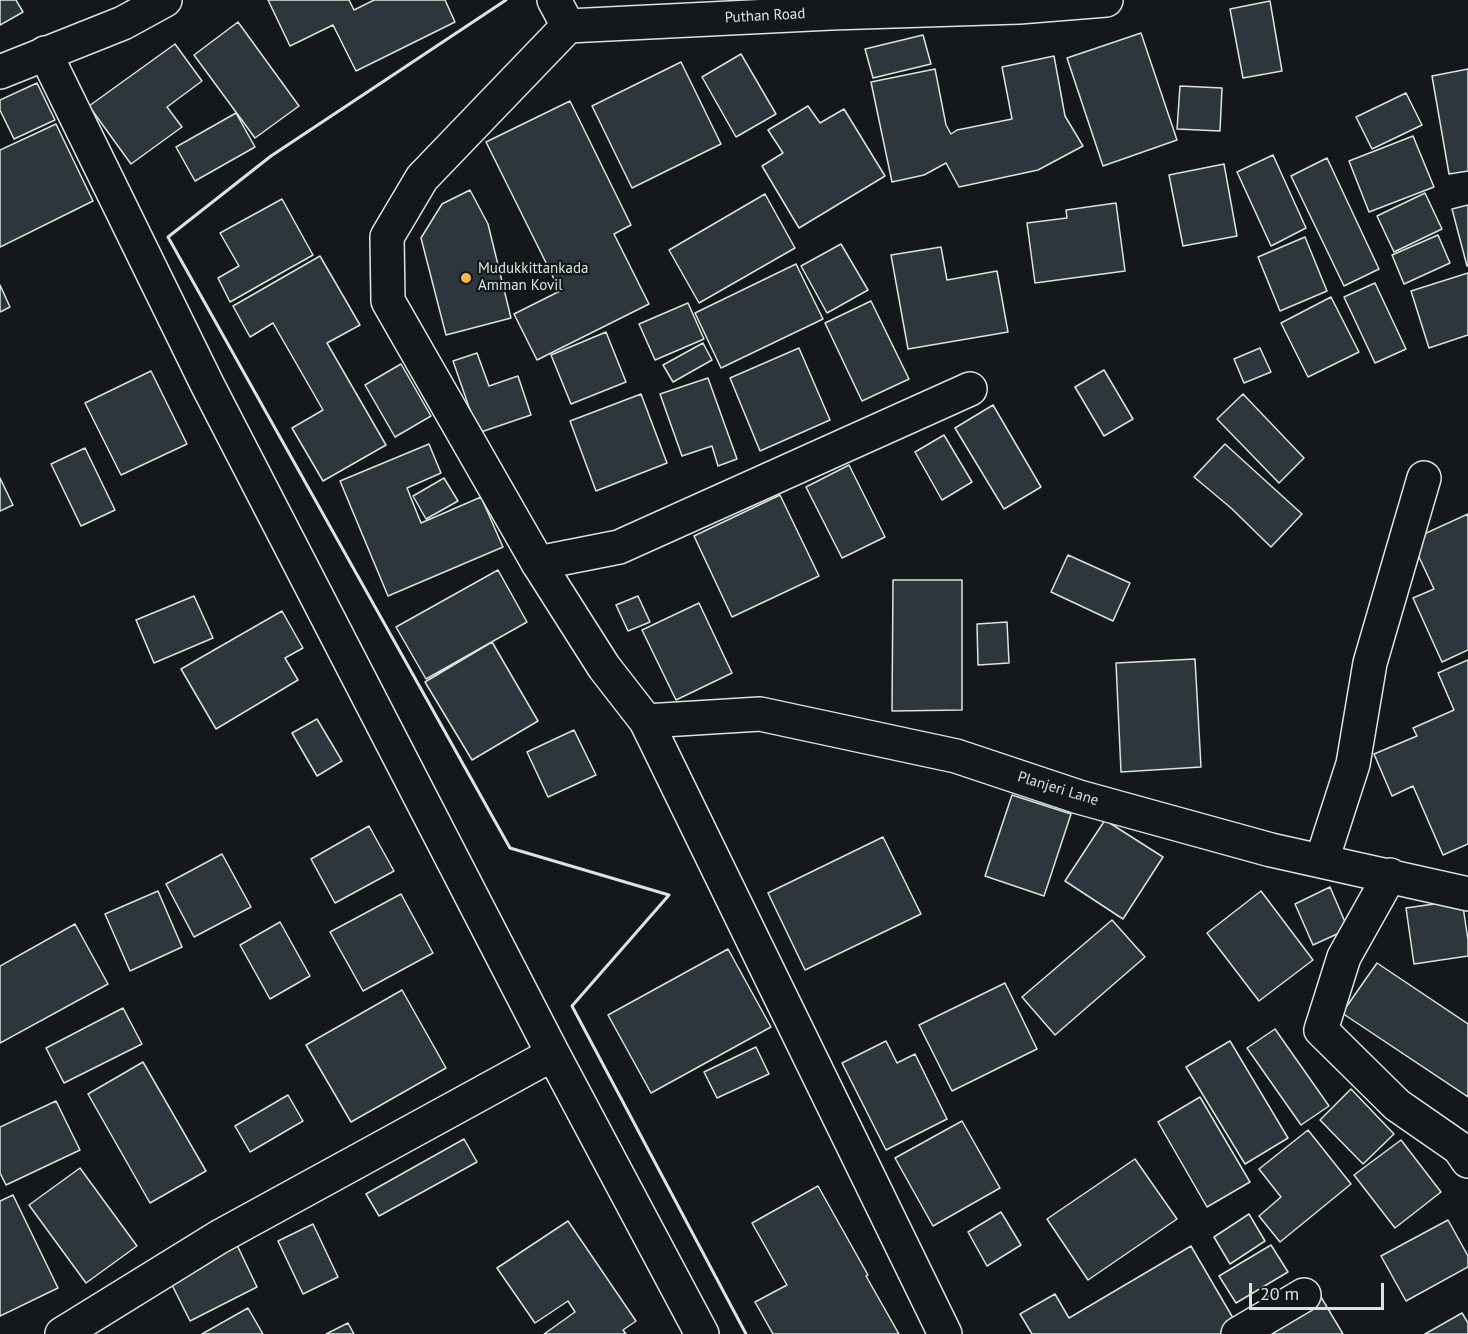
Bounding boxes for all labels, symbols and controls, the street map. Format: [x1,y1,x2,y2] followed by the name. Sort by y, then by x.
[724,5,806,27] street label: Puthan Road
[478,260,588,295] place label: Mudukkittankada Amman Kovil
[459,271,473,285] marker: Mudukkittankada Amman Kovil
[1015,768,1101,810] street label: Planjeri Lane
[1252,1271,1387,1309] scale bar
[1260,1282,1299,1305] text: 20 m

